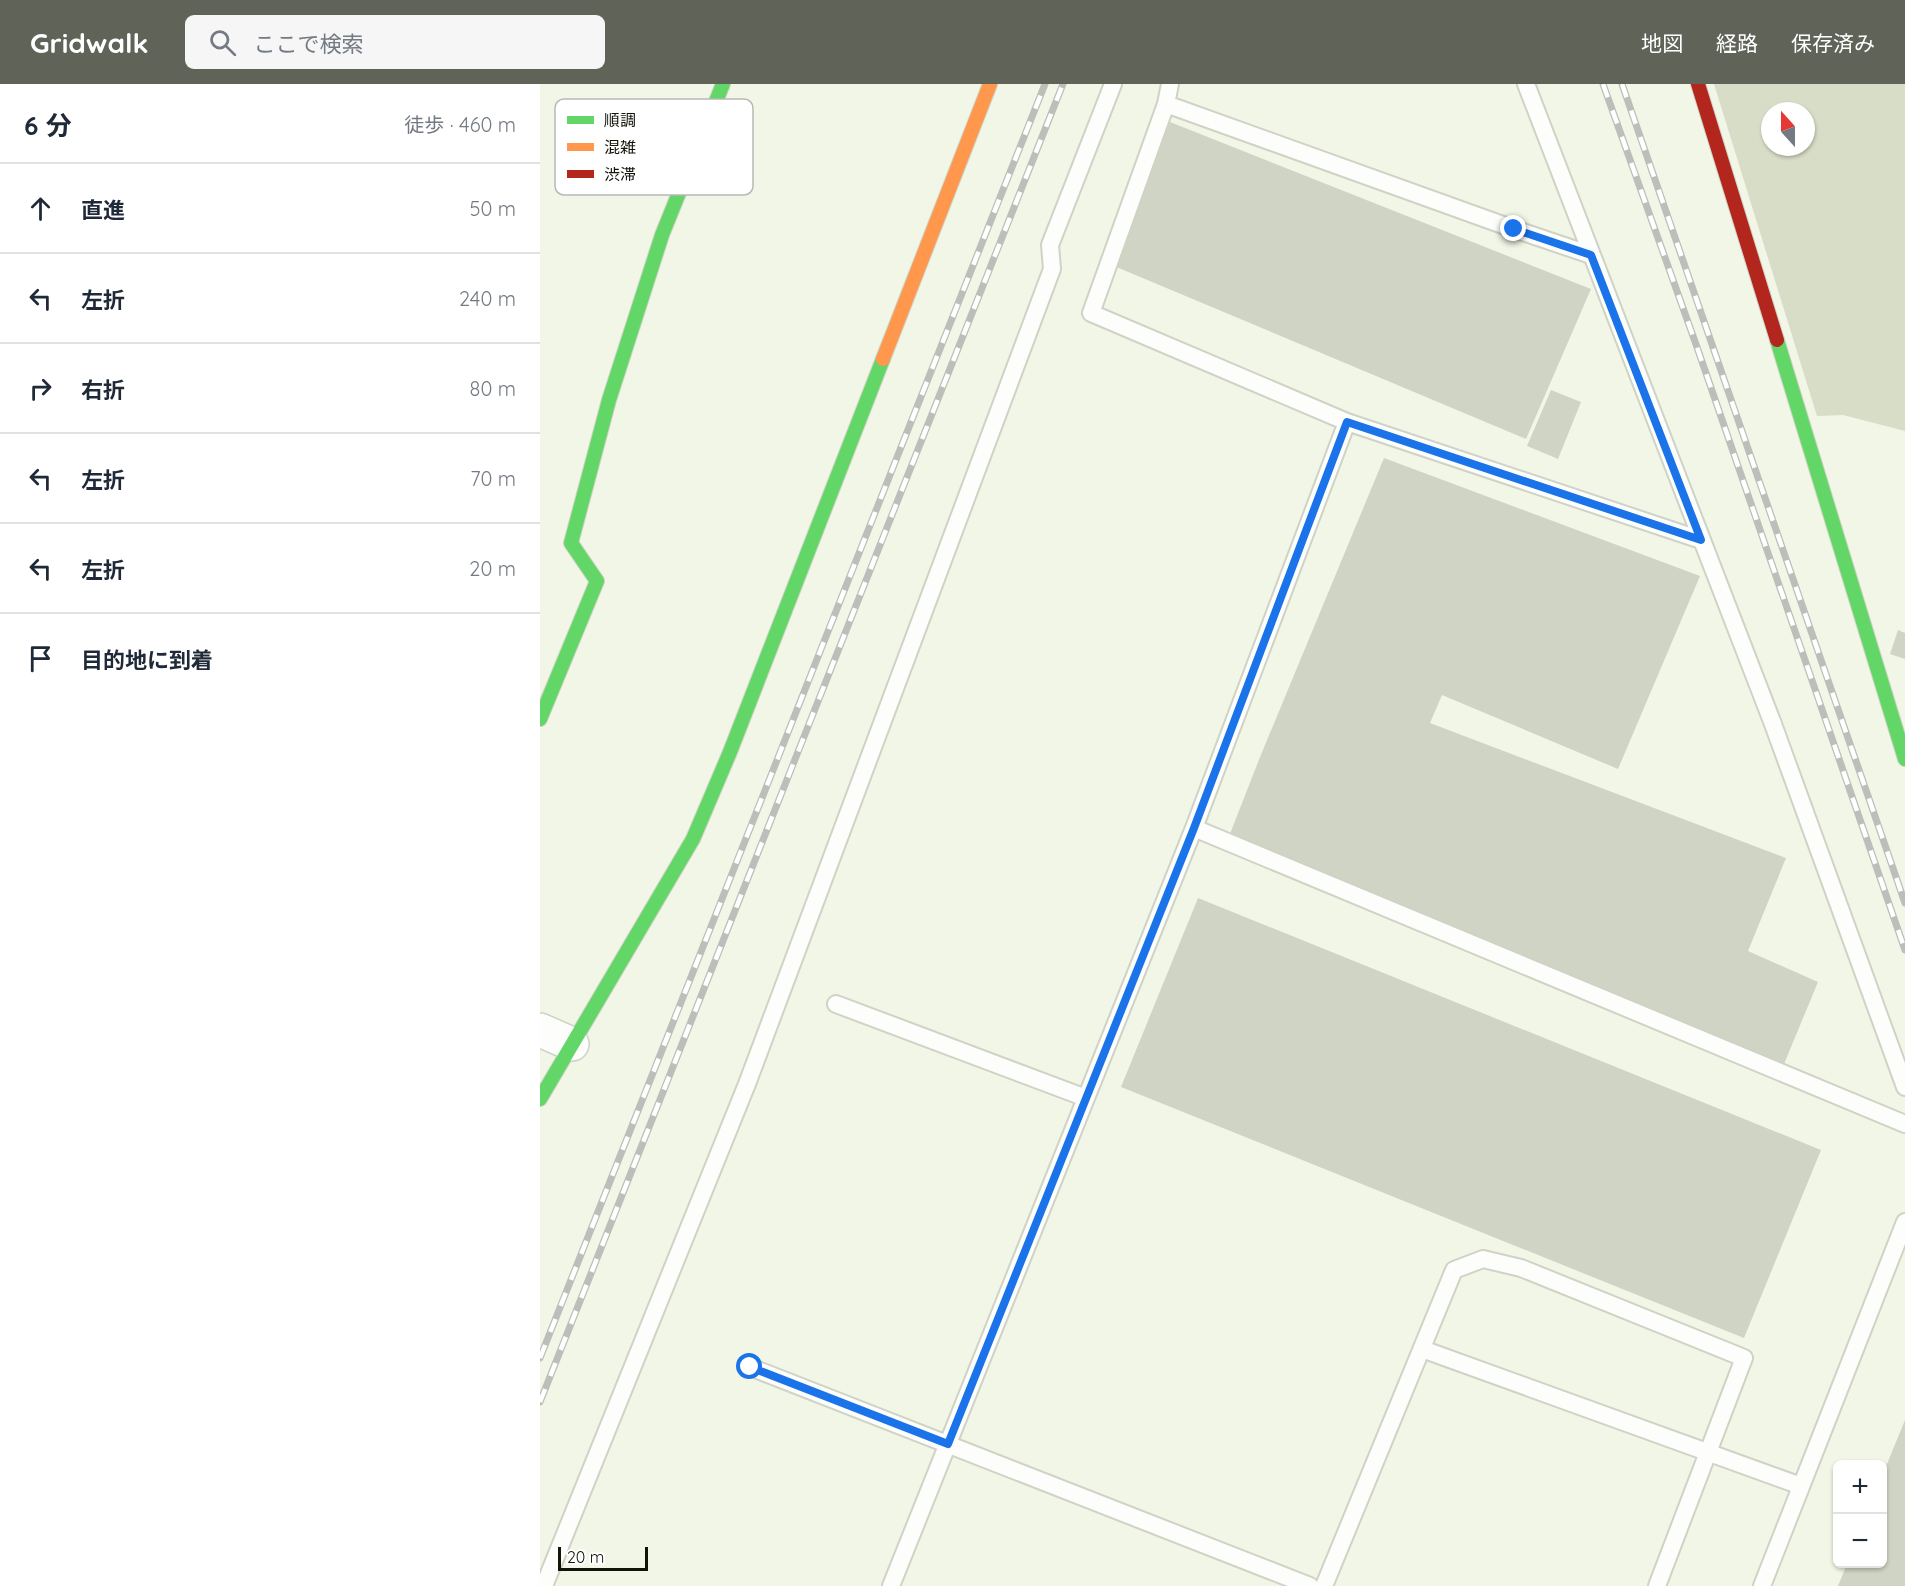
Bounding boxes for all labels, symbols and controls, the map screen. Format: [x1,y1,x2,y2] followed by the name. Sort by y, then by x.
[185,15,605,69] search box
[30,25,149,60] text: Gridwalk
[206,26,239,59] icon: search
[254,30,364,58] text: ここで検索
[1641,30,1683,56] text: 地図
[1716,30,1758,56] text: 経路
[1791,30,1875,56] text: 保存済み
[555,99,753,195] legend
[1761,102,1815,156] north arrow
[24,109,72,142] text: 6 分
[604,110,636,130] text: 順調
[404,112,516,137] text: 徒歩 · 460 m
[604,137,636,157] text: 混雑
[604,164,636,184] text: 渋滞
[24,192,57,225] icon: ahead
[81,196,125,224] text: 直進
[470,196,516,221] text: 50 m
[1500,215,1526,241] route end
[24,282,57,315] icon: left
[81,286,125,314] text: 左折
[459,286,516,311] text: 240 m
[24,372,57,405] icon: right
[81,376,125,404] text: 右折
[470,376,516,401] text: 80 m
[24,462,57,495] icon: left
[81,466,125,494] text: 左折
[470,466,516,491] text: 70 m
[24,552,57,585] icon: left
[81,556,125,584] text: 左折
[469,556,516,581] text: 20 m
[24,642,57,675] icon: arrive
[81,646,213,674] text: 目的地に到着
[736,1353,762,1379] route start
[1833,1460,1887,1568] map controls
[1833,1460,1887,1514] button: +
[1833,1514,1887,1568] button: −
[558,1544,648,1572] scale bar
[567,1547,604,1567] text: 20 m

